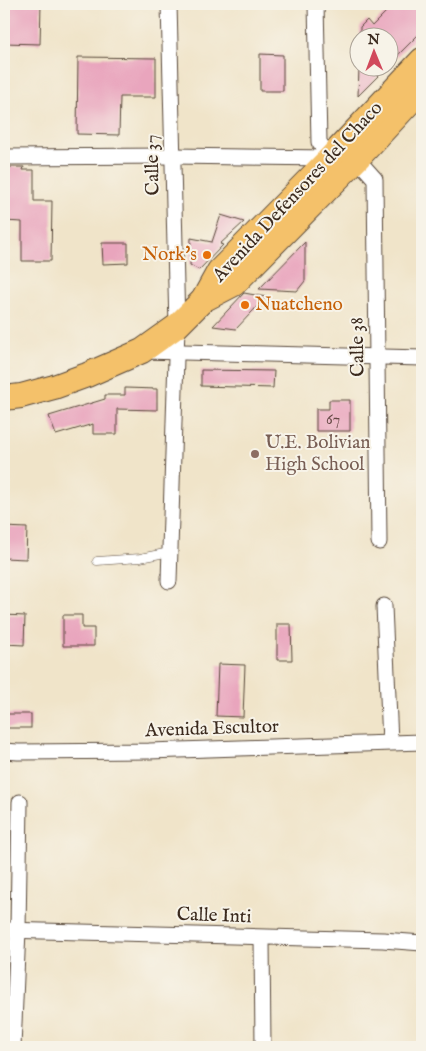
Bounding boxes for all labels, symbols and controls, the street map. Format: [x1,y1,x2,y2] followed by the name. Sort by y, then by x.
[348,28,398,78] north arrow
[367,31,380,49] text: N
[207,97,388,288] street label: Avenida Defensores del Chaco
[140,134,166,196] street label: Calle 37
[142,243,197,267] place label: Nork's
[201,249,213,261] marker: Nork's
[255,293,343,317] place label: Nuatcheno
[239,299,251,311] marker: Nuatcheno
[345,317,371,377] street label: Calle 38
[326,410,340,430] house number: 67
[265,431,370,477] place label: U.E. Bolivian High School
[249,448,261,460] marker: U.E. Bolivian High School
[144,715,279,743] street label: Avenida Escultor
[176,903,252,929] street label: Calle Inti

